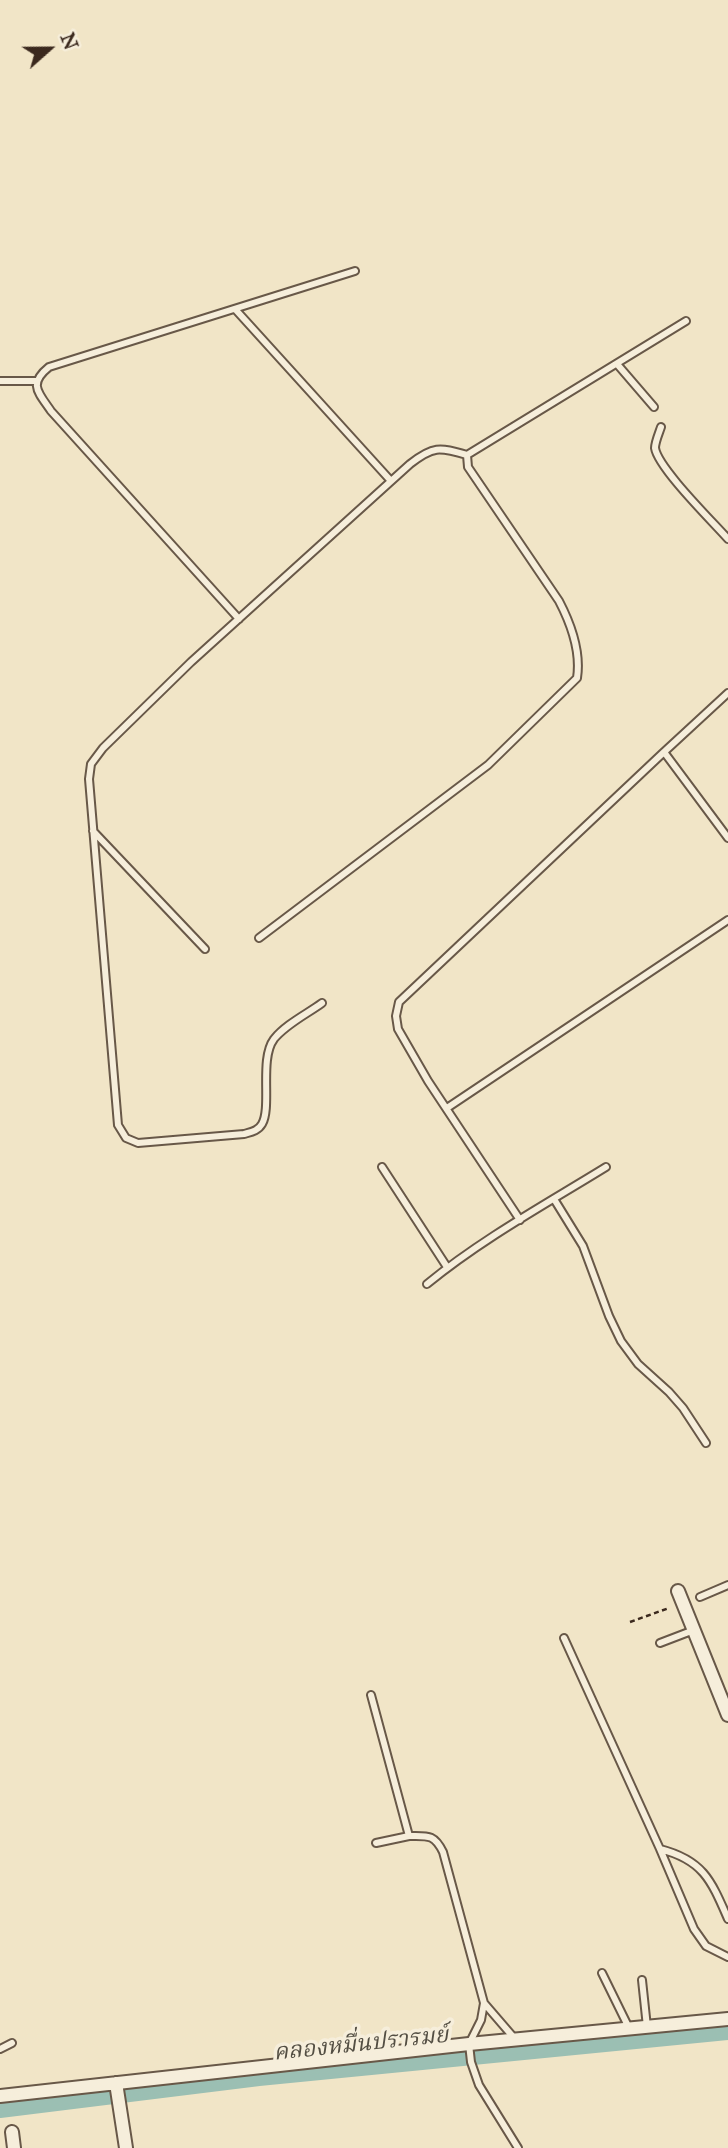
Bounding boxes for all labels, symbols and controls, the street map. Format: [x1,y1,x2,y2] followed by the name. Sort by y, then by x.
[14,14,84,84] north arrow
[55,30,83,53] text: N
[272,2022,450,2068] water label: คลองหมื่นปรารมย์

